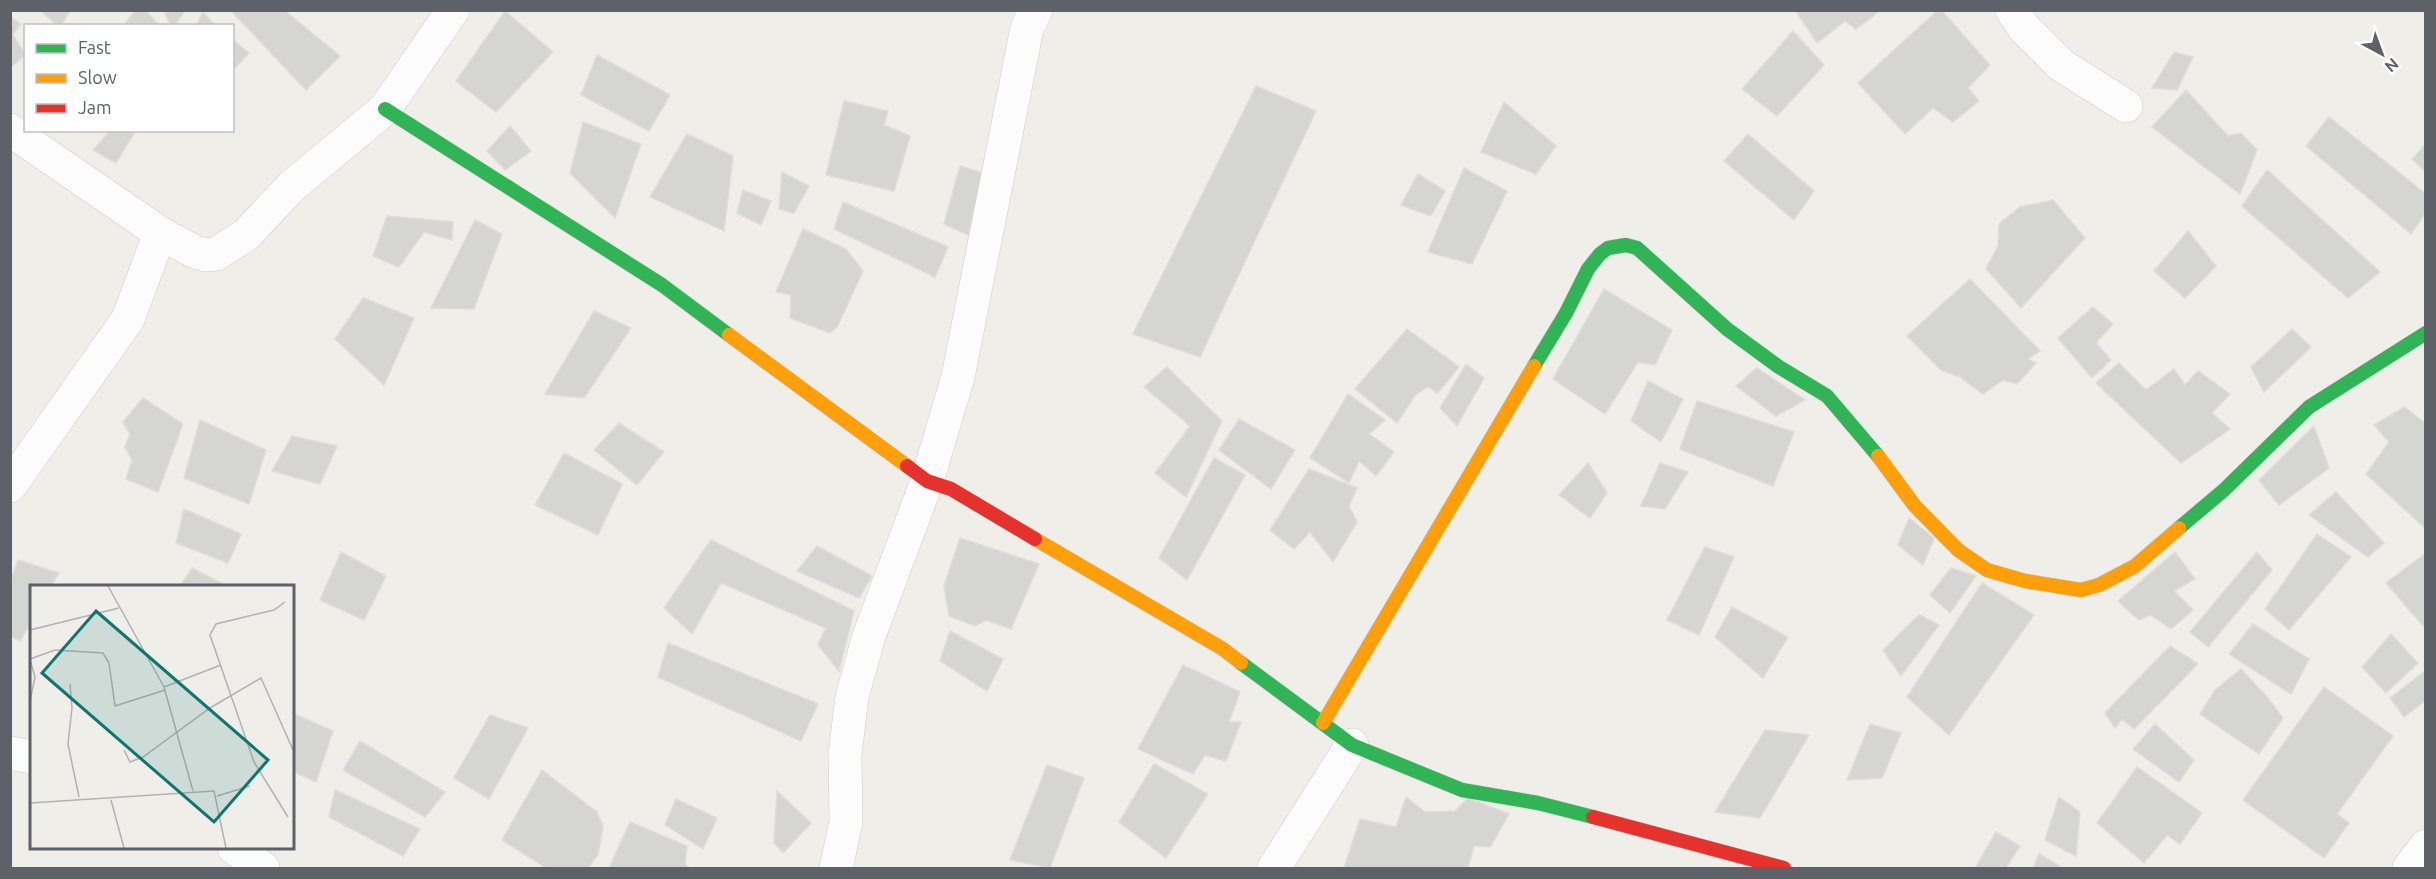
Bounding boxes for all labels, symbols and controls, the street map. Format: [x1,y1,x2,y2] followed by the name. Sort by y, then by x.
[24,24,234,132] legend
[2352,24,2412,84] north arrow
[78,37,111,57] text: Fast
[2381,55,2402,76] text: N
[78,67,117,87] text: Slow
[78,97,112,117] text: Jam
[30,585,294,849] inset map

